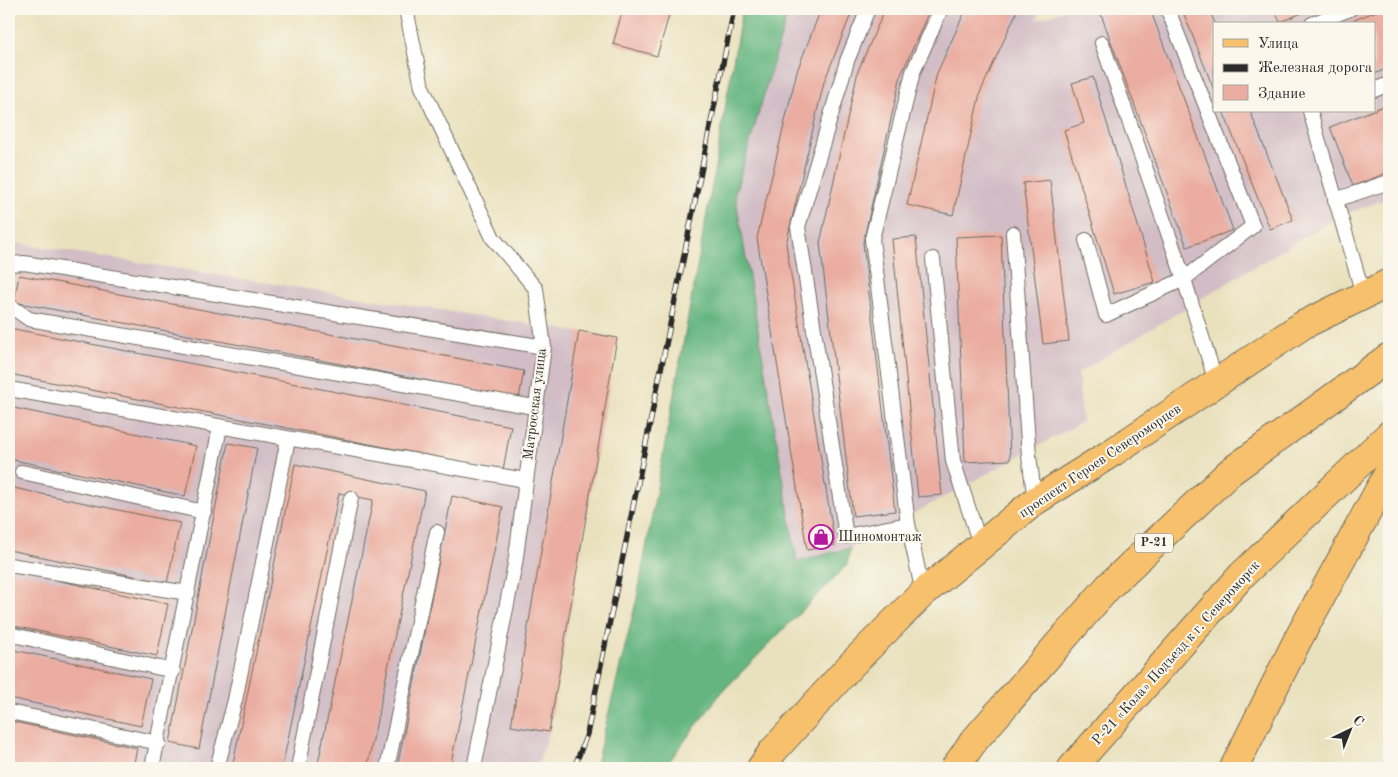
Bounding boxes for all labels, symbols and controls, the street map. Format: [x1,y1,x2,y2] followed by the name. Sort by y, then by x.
[1213,22,1376,112] legend
[1258,37,1299,52] text: Улица
[1258,61,1373,76] text: Железная дорога
[1258,87,1305,102] text: Здание
[521,347,549,461] street label: Матросская улица
[1017,401,1184,520] street label: проспект Героев Североморцев
[808,524,834,550] shop icon: Шиномонтаж
[838,530,922,544] place label: Шиномонтаж
[1135,534,1173,552] road number: Р-21
[1090,558,1262,748] street label: Р-21 «Кола» Подъезд к г. Североморск
[1326,704,1376,754] north arrow
[1350,713,1366,729] text: С

